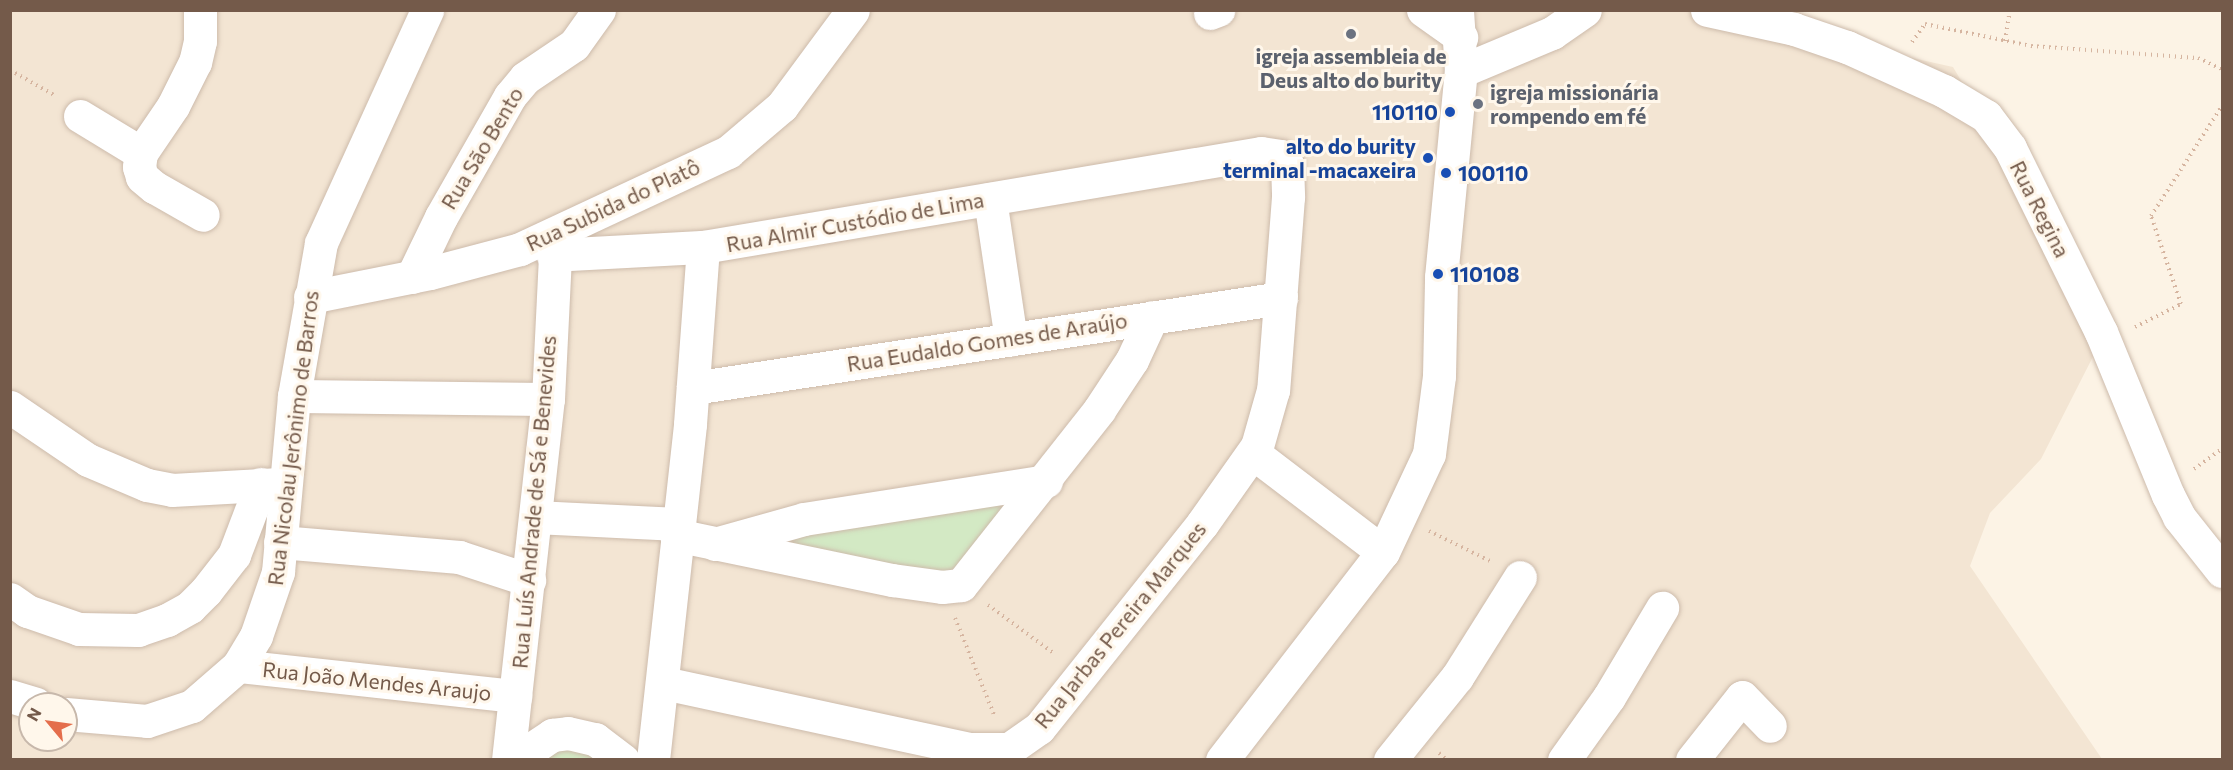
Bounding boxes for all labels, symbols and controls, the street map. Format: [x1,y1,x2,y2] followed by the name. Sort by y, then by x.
[1344,27,1358,41] marker: igreja assembleia de Deus alto do burity
[1255,43,1447,93] place label: igreja assembleia de Deus alto do burity
[1490,79,1658,129] place label: igreja missionária rompendo em fé
[436,82,528,214] street label: Rua São Bento
[1471,97,1485,111] marker: igreja missionária rompendo em fé
[1372,99,1438,125] place label: 110110
[1443,105,1457,119] marker: 110110
[1223,133,1416,183] place label: alto do burity terminal -macaxeira
[1421,151,1435,165] marker: alto do burity terminal -macaxeira
[522,154,704,256] street label: Rua Subida do Platô
[2005,157,2075,261] street label: Rua Regina
[1458,160,1528,186] place label: 100110
[1439,166,1453,180] marker: 100110
[724,187,986,257] street label: Rua Almir Custódio de Lima
[1450,261,1519,287] place label: 110108
[1431,267,1445,281] marker: 110108
[262,289,324,587] street label: Rua Nicolau Jerônimo de Barros
[845,307,1129,377] street label: Rua Eudaldo Gomes de Araújo
[507,334,561,670] street label: Rua Luís Andrade de Sá e Benevides
[1029,517,1211,733] street label: Rua Jarbas Pereira Marques
[261,656,493,706] street label: Rua João Mendes Araujo
[18,692,78,752] north arrow
[22,704,45,724] text: N

